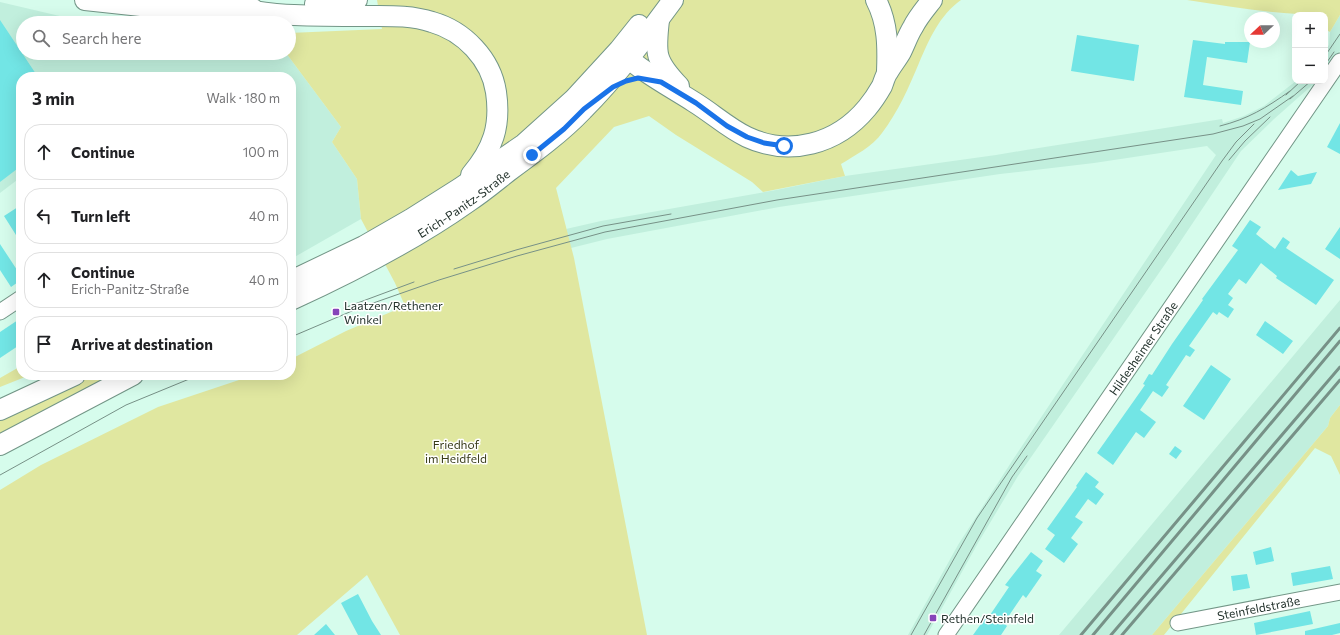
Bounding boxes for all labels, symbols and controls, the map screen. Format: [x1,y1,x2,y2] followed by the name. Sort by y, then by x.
[1244,12,1280,48] north arrow
[1292,12,1328,84] map controls
[1292,12,1328,48] button: +
[16,16,296,60] search box
[30,27,52,49] icon: search
[62,29,141,47] text: Search here
[1292,48,1328,84] button: −
[32,88,75,109] text: 3 min
[206,90,280,106] text: Walk · 180 m
[775,137,793,155] route start
[33,141,55,163] icon: ahead
[71,143,135,161] text: Continue
[243,144,279,160] text: 100 m
[523,146,541,164] route end
[415,166,512,240] street label: Erich-Panitz-Straße
[33,205,55,227] icon: left
[71,207,130,225] text: Turn left
[249,208,279,224] text: 40 m
[71,263,135,281] text: Continue
[33,269,55,291] icon: ahead
[249,272,279,288] text: 40 m
[71,281,189,297] text: Erich-Panitz-Straße
[344,298,443,326] place label: Laatzen/Rethener Winkel
[1106,299,1180,398] street label: Hildesheimer Straße
[331,307,341,317] marker: Laatzen/Rethener Winkel
[33,333,55,355] icon: arrive
[71,335,213,353] text: Arrive at destination
[425,437,487,465] park label: Friedhof im Heidfeld
[1216,593,1301,622] street label: Steinfeldstraße
[941,611,1034,625] place label: Rethen/Steinfeld
[928,613,938,623] marker: Rethen/Steinfeld

